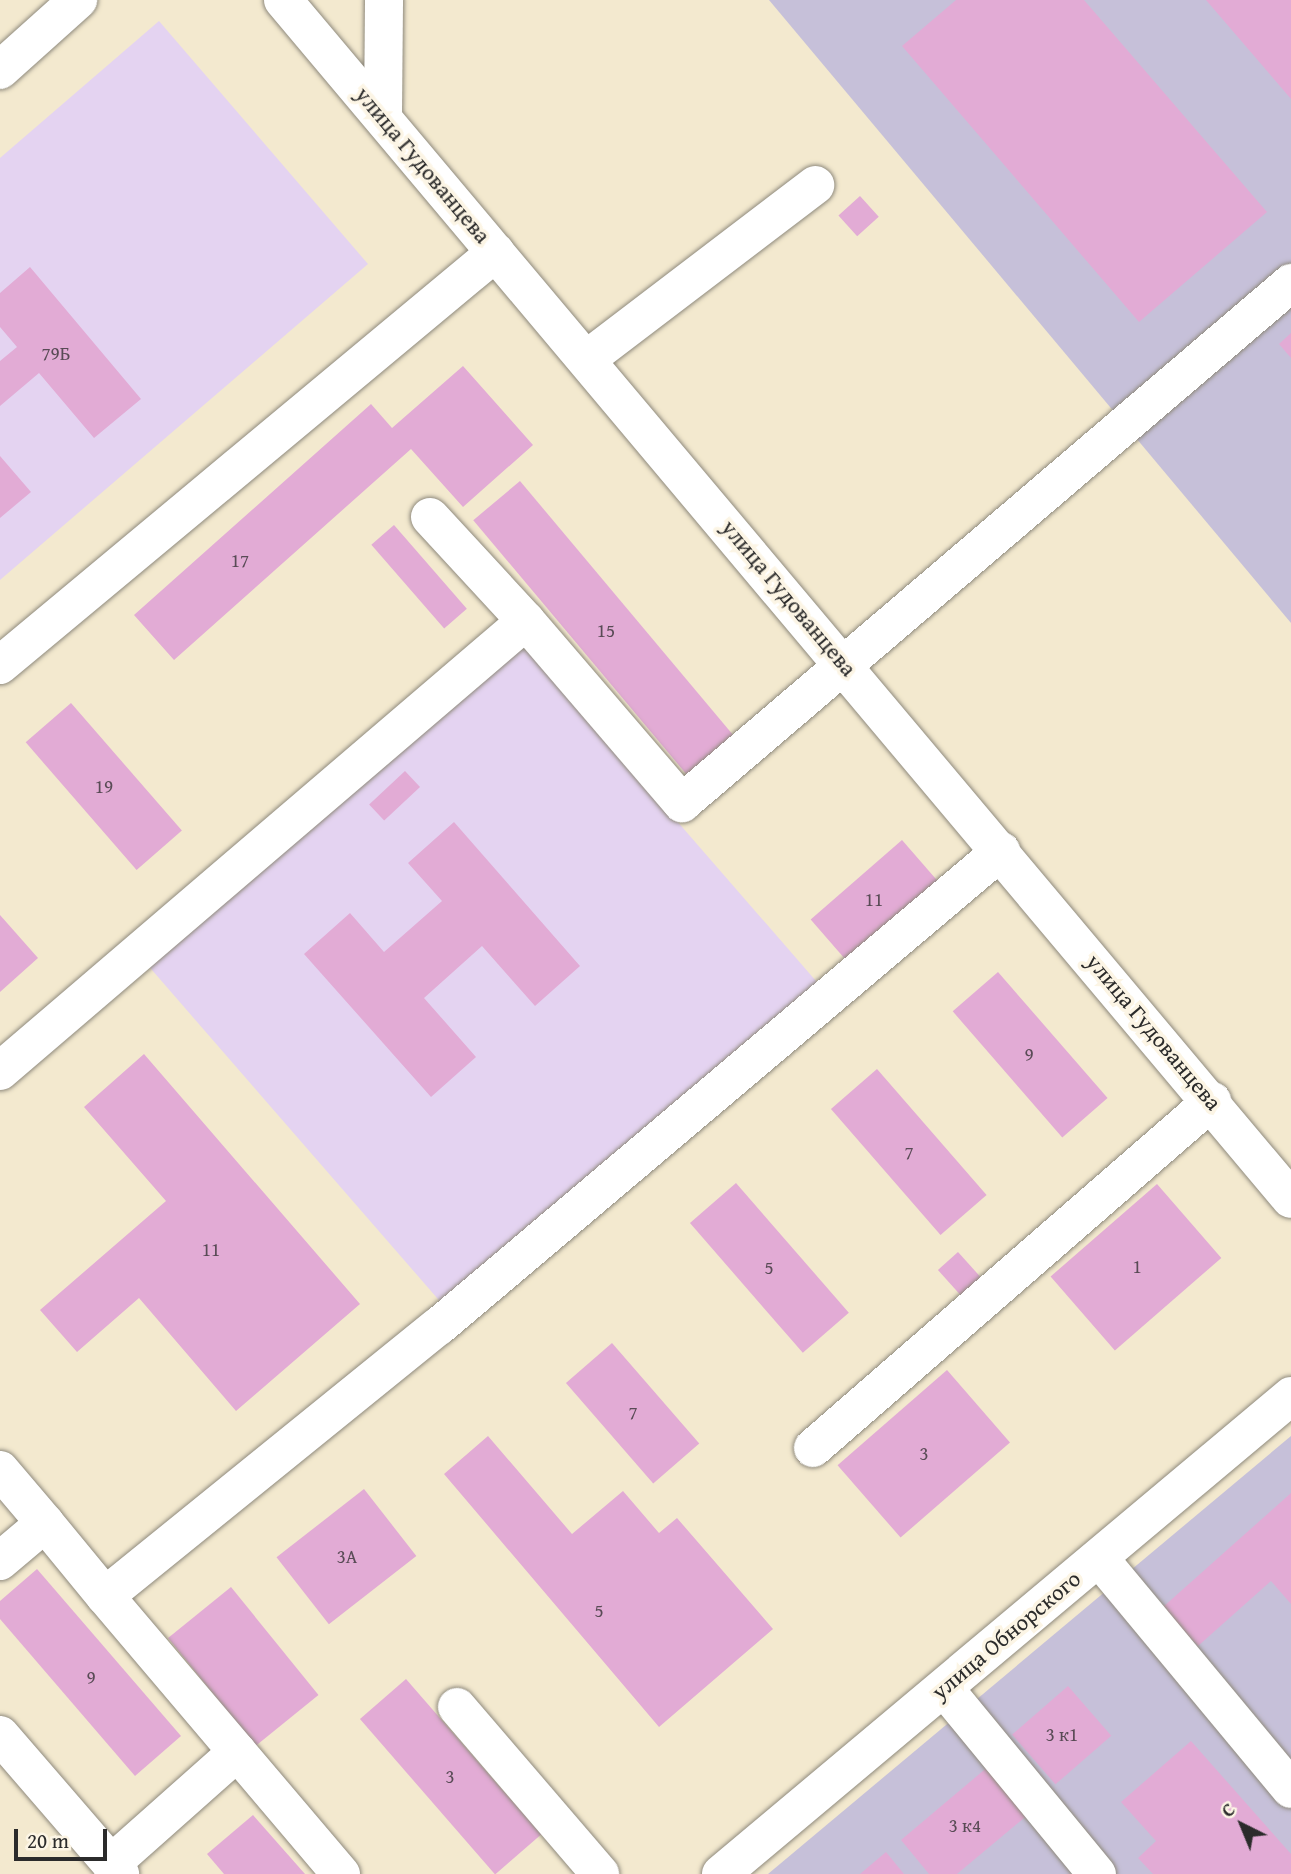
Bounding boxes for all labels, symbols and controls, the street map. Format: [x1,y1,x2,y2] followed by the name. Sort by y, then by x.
[349,81,497,249] street label: улица Гудованцева
[41,343,71,365] house number: 79Б
[715,514,863,682] street label: улица Гудованцева
[231,550,249,572] house number: 17
[597,620,615,642] house number: 15
[95,776,113,798] house number: 19
[865,889,883,911] house number: 11
[1080,948,1228,1116] street label: улица Гудованцева
[1024,1044,1034,1066] house number: 9
[904,1142,914,1164] house number: 7
[202,1239,220,1261] house number: 11
[1132,1256,1142,1278] house number: 1
[764,1257,774,1279] house number: 5
[628,1402,638,1424] house number: 7
[919,1443,929,1465] house number: 3
[337,1546,357,1568] house number: 3А
[926,1565,1086,1705] street label: улица Обнорского
[594,1600,604,1622] house number: 5
[86,1667,96,1689] house number: 9
[1046,1724,1078,1746] house number: 3 к1
[445,1766,455,1788] house number: 3
[1207,1790,1277,1860] north arrow
[1214,1796,1241,1824] text: С
[18,1814,110,1858] scale bar
[949,1815,981,1837] house number: 3 к4
[27,1825,69,1856] text: 20 m

